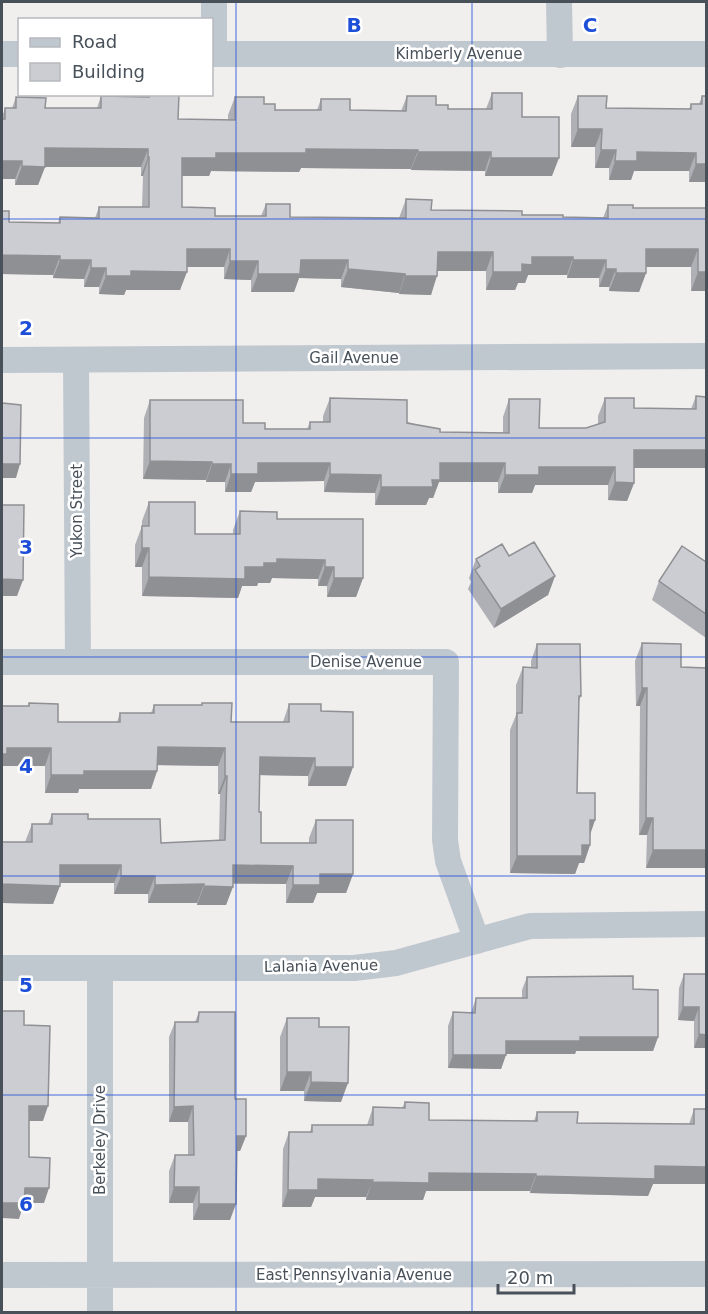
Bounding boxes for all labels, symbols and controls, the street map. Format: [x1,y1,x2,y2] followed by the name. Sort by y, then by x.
[346,13,362,37] text: B
[583,13,597,37] text: C
[18,18,213,96] legend
[72,31,117,52] text: Road
[395,45,523,63] street label: Kimberly Avenue
[72,61,145,82] text: Building
[19,316,33,340] text: 2
[309,349,399,367] street label: Gail Avenue
[68,464,86,559] street label: Yukon Street
[19,535,33,559] text: 3
[310,653,422,671] street label: Denise Avenue
[19,754,33,778] text: 4
[264,956,378,976] street label: Lalania Avenue
[19,973,33,997] text: 5
[91,1085,109,1195] street label: Berkeley Drive
[19,1192,33,1216] text: 6
[498,1257,574,1295] scale bar
[256,1266,452,1284] street label: East Pennsylvania Avenue
[507,1267,553,1288] text: 20 m

